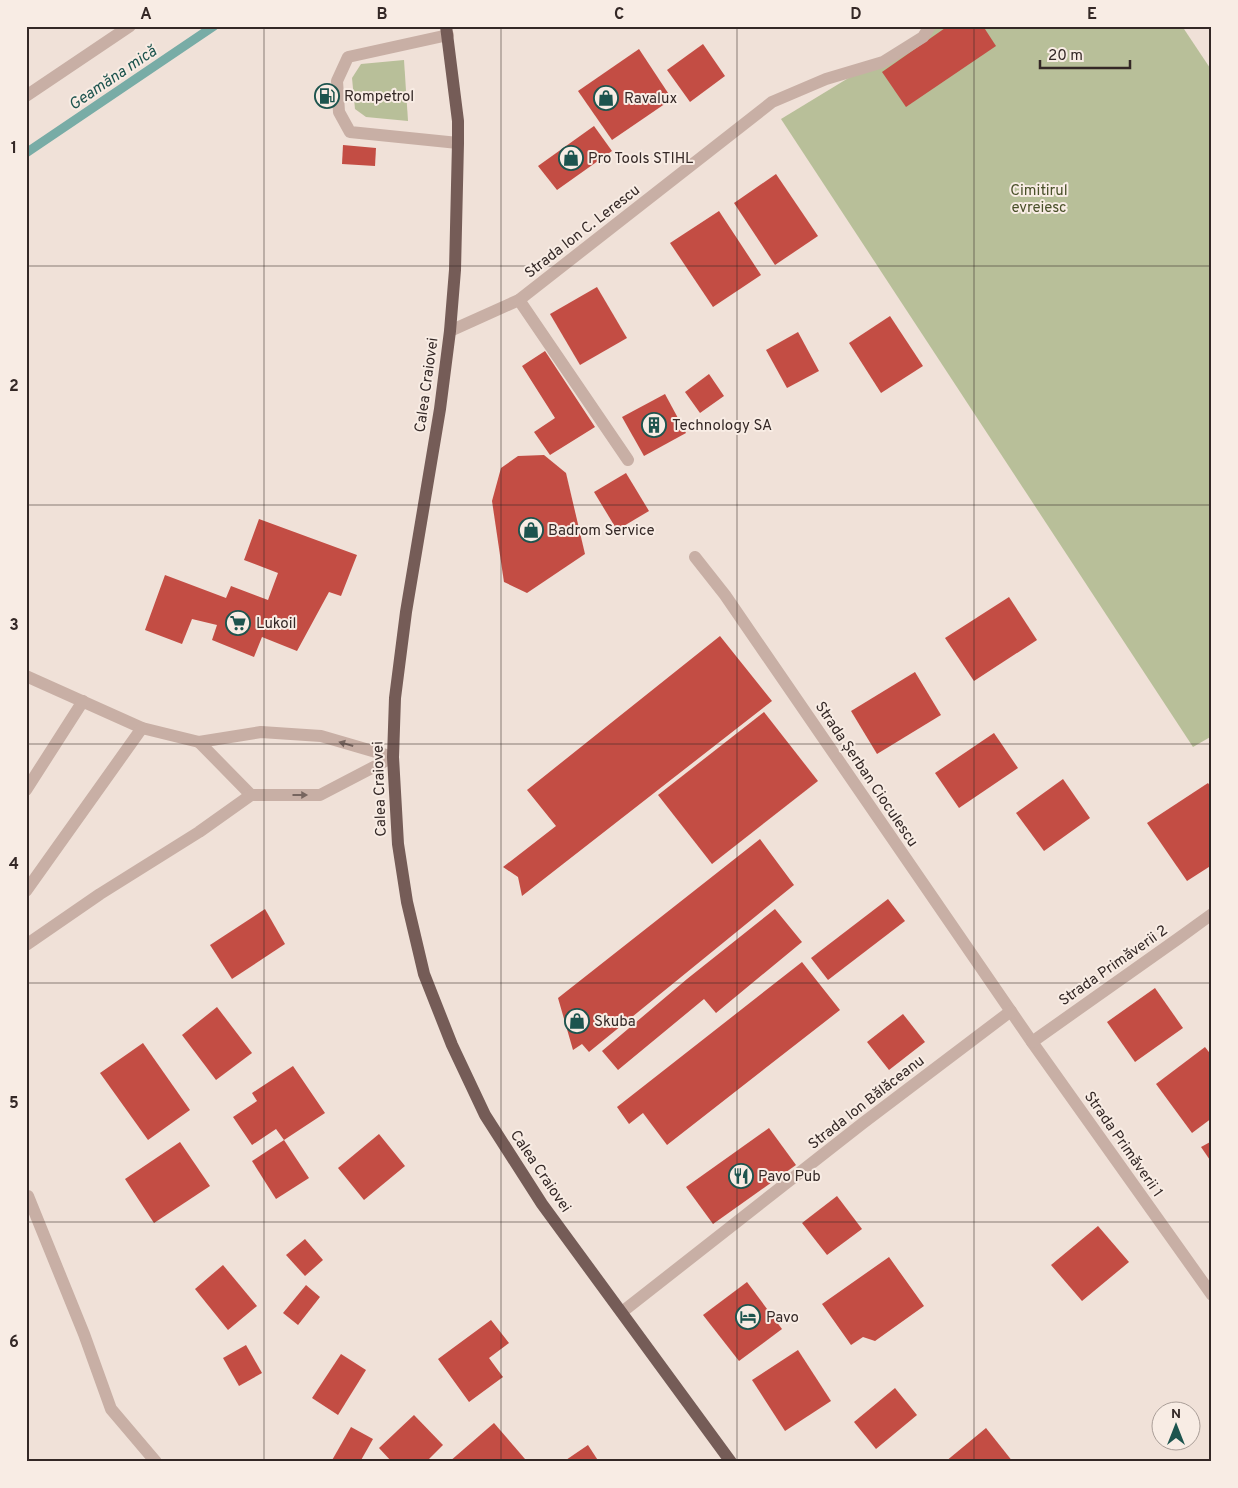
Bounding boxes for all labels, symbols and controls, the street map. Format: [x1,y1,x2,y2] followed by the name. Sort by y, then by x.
[140,5,152,25] text: A
[376,5,388,25] text: B
[614,5,624,25] text: C
[850,5,862,25] text: D
[1087,5,1097,25] text: E
[1040,38,1130,70] scale bar
[65,42,161,115] water label: Geamăna mică
[1048,47,1083,66] text: 20 m
[314,83,340,109] fuel station icon: Rompetrol
[593,85,619,111] shop icon: Ravalux
[344,88,414,107] place label: Rompetrol
[624,90,677,109] place label: Ravalux
[11,139,17,159] text: 1
[558,145,584,171] shop icon: Pro Tools STIHL
[588,150,693,169] place label: Pro Tools STIHL
[521,181,644,283] street label: Strada Ion C. Lerescu
[1010,182,1068,218] park label: Cimitirul evreiesc
[411,337,444,434] street label: Calea Craiovei
[9,377,19,397] text: 2
[641,412,667,438] building icon: Technology SA
[672,417,772,436] place label: Technology SA
[518,517,544,543] shop icon: Badrom Service
[548,522,655,541] place label: Badrom Service
[225,610,251,636] supermarket icon: Lukoil
[256,615,296,634] place label: Lukoil
[9,616,19,636] text: 3
[810,699,922,851] street label: Strada Șerban Cioculescu
[338,739,353,747] one-way arrow
[369,741,392,837] street label: Calea Craiovei
[292,791,308,799] one-way arrow
[9,855,19,875] text: 4
[1056,922,1172,1011] street label: Strada Primăverii 2
[564,1008,590,1034] shop icon: Skuba
[594,1013,636,1032] place label: Skuba
[805,1052,929,1154] street label: Strada Ion Bălăceanu
[1079,1088,1166,1202] street label: Strada Primăverii 1
[9,1094,19,1114] text: 5
[505,1127,574,1217] street label: Calea Craiovei
[728,1163,754,1189] restaurant icon: Pavo Pub
[758,1168,821,1187] place label: Pavo Pub
[735,1304,761,1330] hotel icon: Pavo
[766,1309,799,1328] place label: Pavo
[9,1333,19,1353] text: 6
[1150,1400,1200,1450] north arrow
[1171,1406,1181,1423] text: N

